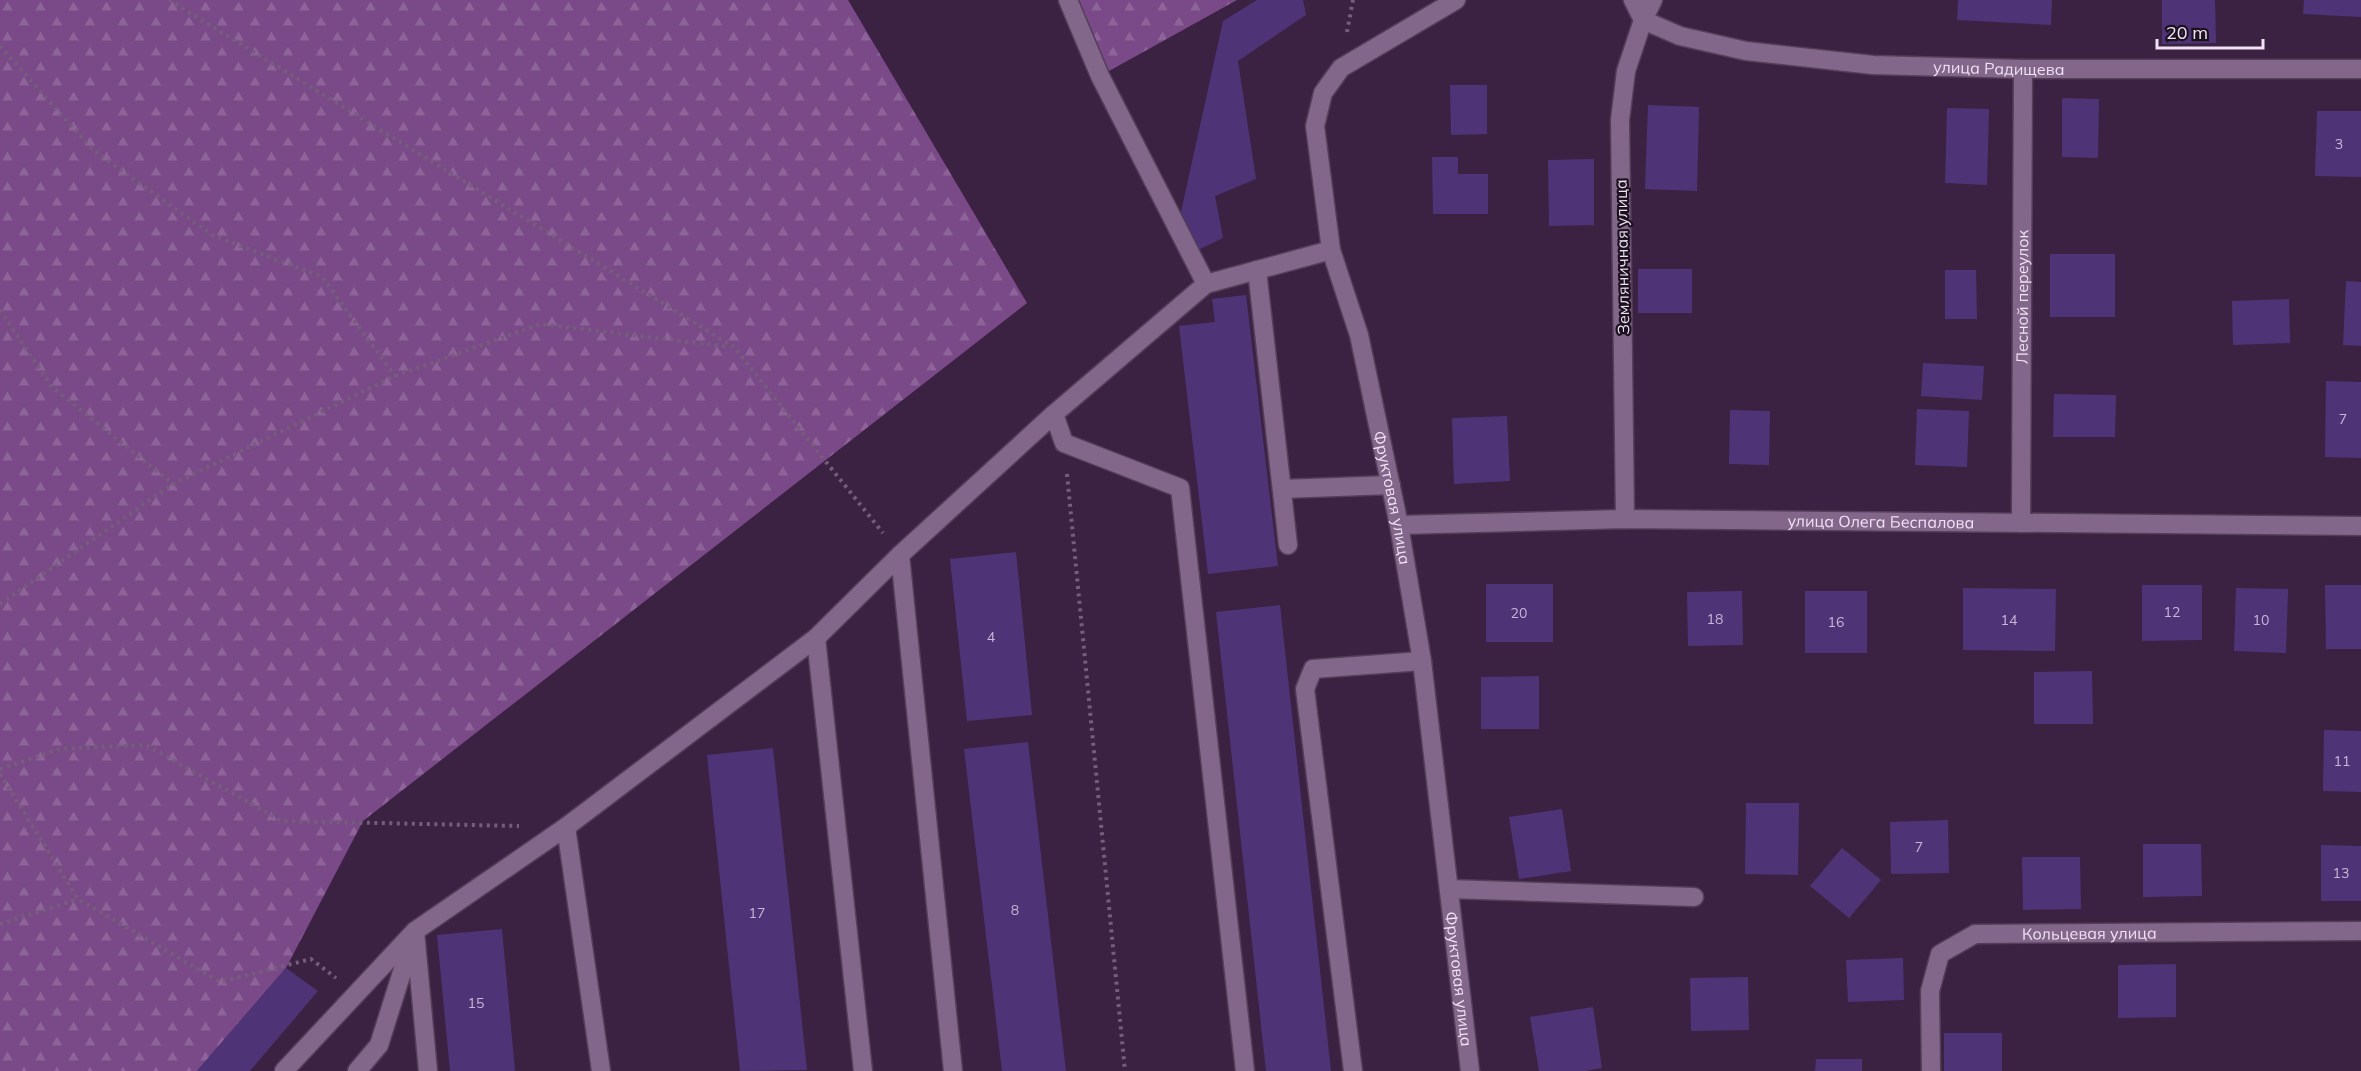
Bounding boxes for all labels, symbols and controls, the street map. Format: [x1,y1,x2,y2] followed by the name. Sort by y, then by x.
[2157,12,2264,50] scale bar
[2166,21,2208,44] text: 20 m
[1933,57,2064,79] street label: улица Радищева
[2335,135,2343,153] house number: 3
[1611,179,1633,335] street label: Земляничная улица
[2012,229,2032,364] street label: Лесной переулок
[2339,410,2347,428] house number: 7
[1369,429,1416,566] street label: Фруктовая улица
[1787,511,1974,532] street label: улица Олега Беспалова
[2164,603,2180,621] house number: 12
[1511,604,1527,622] house number: 20
[1707,610,1723,628] house number: 18
[2001,611,2018,629] house number: 14
[2253,611,2269,629] house number: 10
[1828,613,1844,631] house number: 16
[987,628,996,646] house number: 4
[2334,752,2350,770] house number: 11
[1915,838,1923,856] house number: 7
[2333,864,2349,882] house number: 13
[1011,901,1019,919] house number: 8
[749,904,765,922] house number: 17
[1441,910,1477,1047] street label: Фруктовая улица
[2022,923,2157,944] street label: Кольцевая улица
[468,994,484,1012] house number: 15

